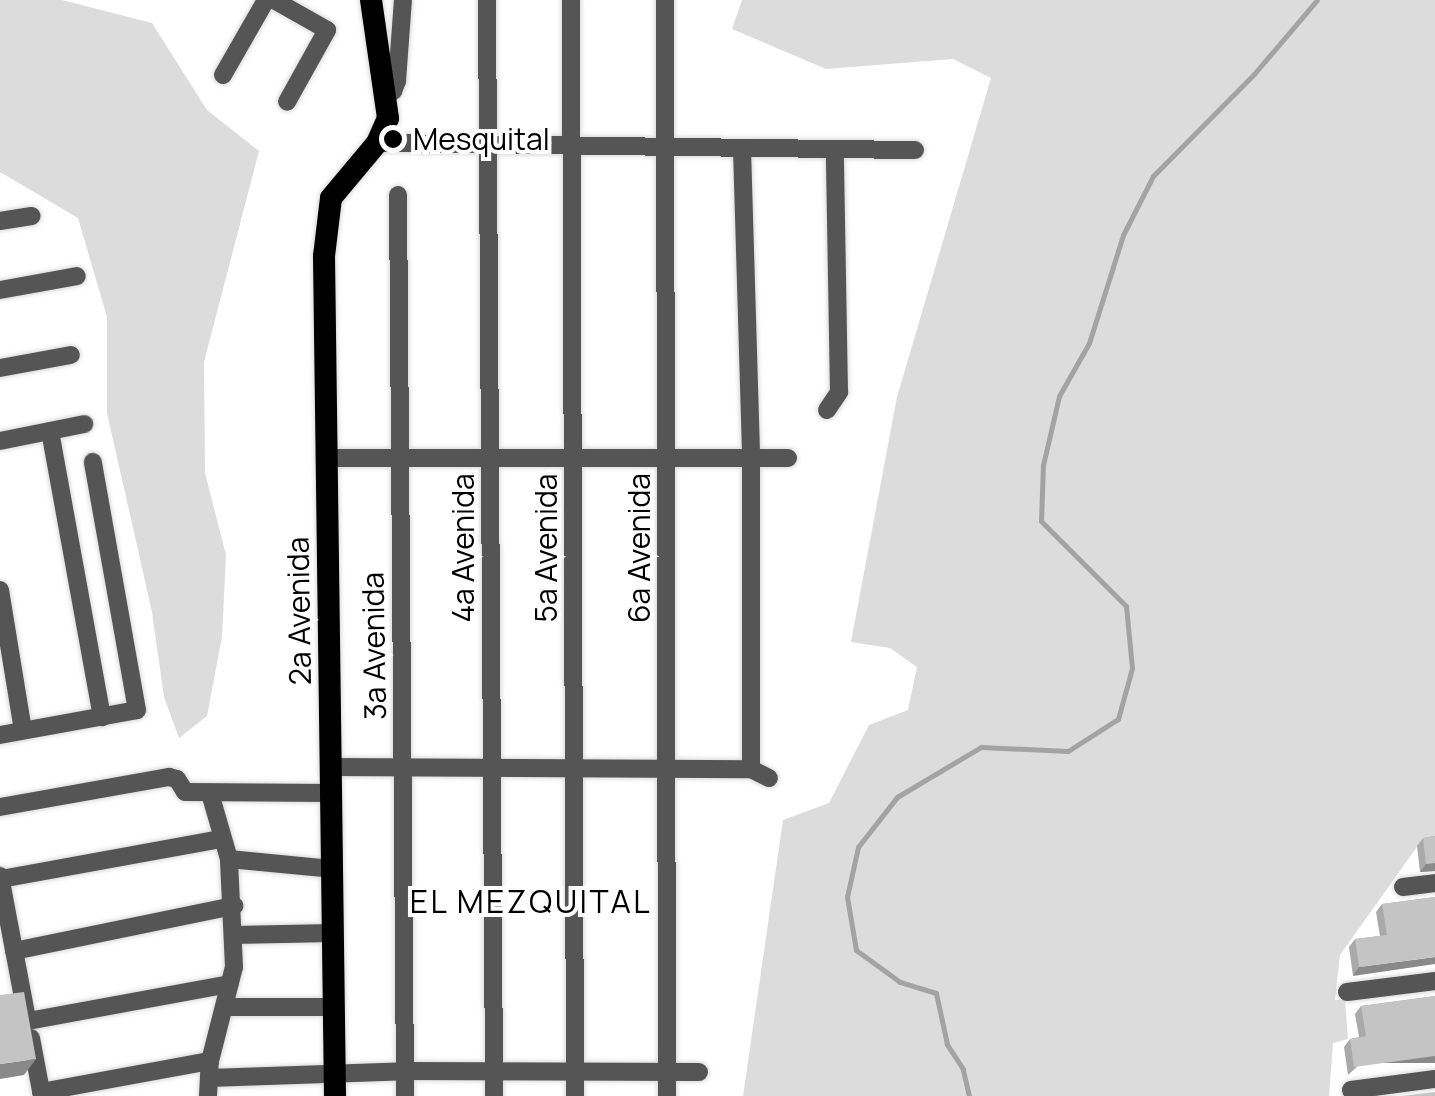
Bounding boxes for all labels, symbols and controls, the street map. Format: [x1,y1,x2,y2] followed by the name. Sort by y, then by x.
[413,121,550,157] place label: Mesquital
[382,128,404,150] marker: Mesquital
[445,473,481,623] street label: 4a Avenida
[621,473,657,623] street label: 6a Avenida
[528,474,564,622] street label: 5a Avenida
[280,536,318,686] street label: 2a Avenida
[355,572,393,720] street label: 3a Avenida
[409,882,653,920] district label: EL MEZQUITAL

